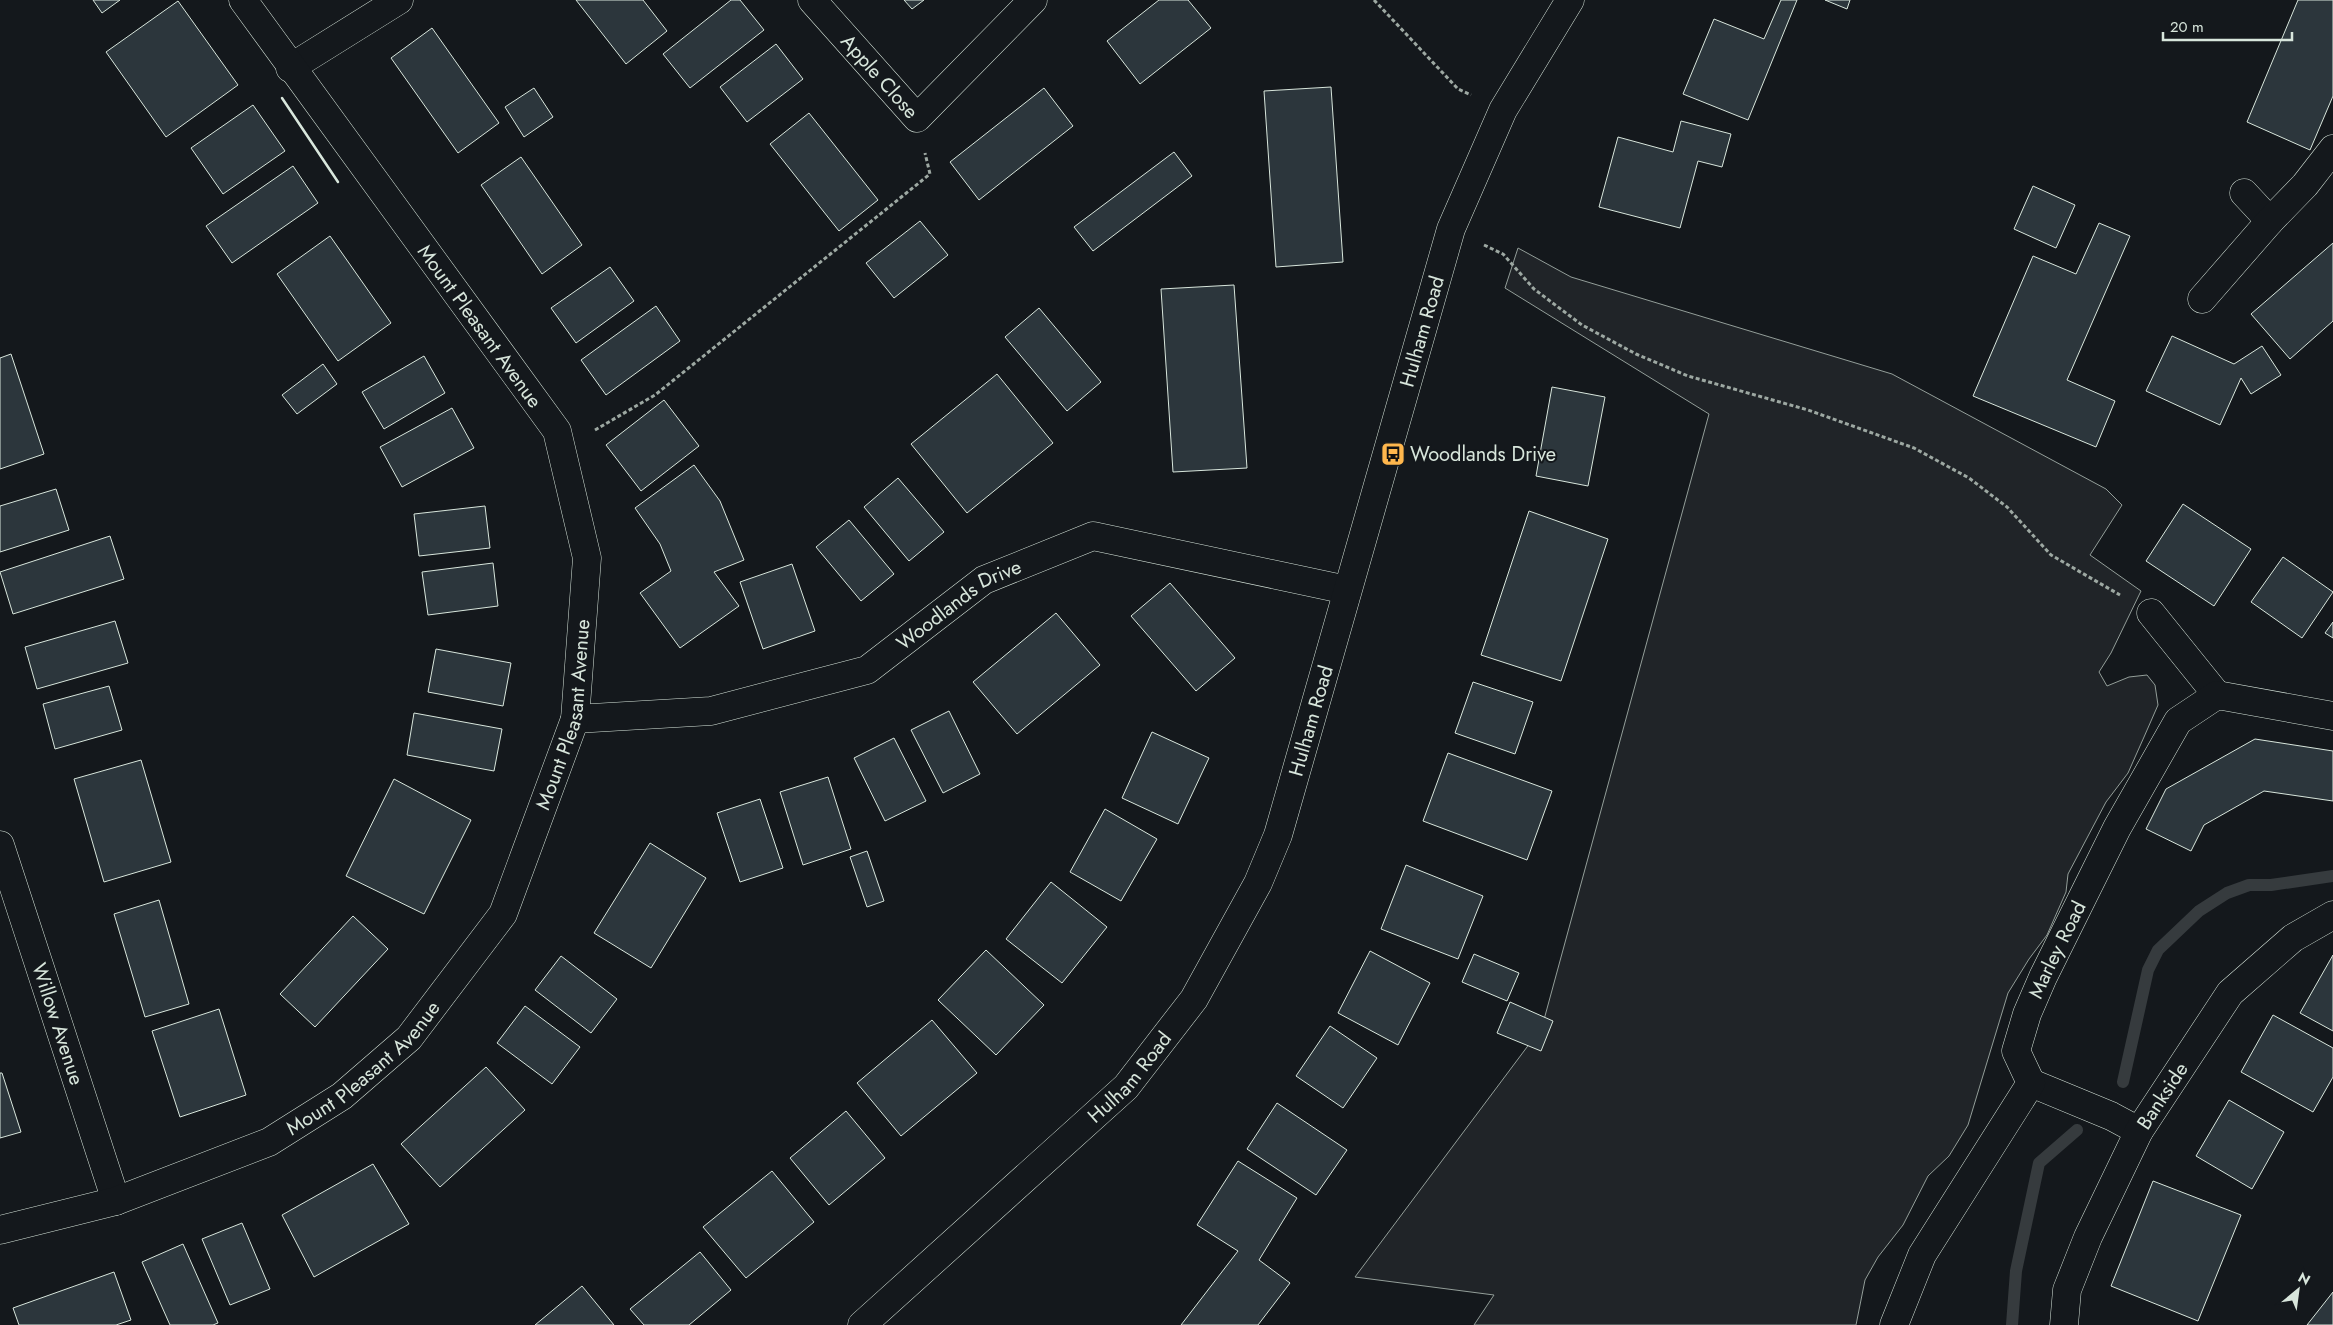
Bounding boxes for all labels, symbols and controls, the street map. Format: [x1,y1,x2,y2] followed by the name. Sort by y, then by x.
[2163,10,2292,42] scale bar
[2170,16,2204,38] text: 20 m
[834,28,925,125] street label: Apple Close
[410,239,549,414] street label: Mount Pleasant Avenue
[1393,272,1452,390] street label: Hulham Road
[1410,440,1556,469] place label: Woodlands Drive
[1380,441,1406,467] bus stop icon: Woodlands Drive
[890,552,1026,657] street label: Woodlands Drive
[529,618,597,814] street label: Mount Pleasant Avenue
[1281,662,1341,780] street label: Hulham Road
[2021,896,2094,1003] street label: Marley Road
[24,959,91,1089] street label: Willow Avenue
[281,995,447,1143] street label: Mount Pleasant Avenue
[1081,1026,1179,1130] street label: Hulham Road
[2130,1057,2195,1135] street label: Bankside
[2273,1265,2323,1315] north arrow
[2295,1267,2314,1290] text: N

